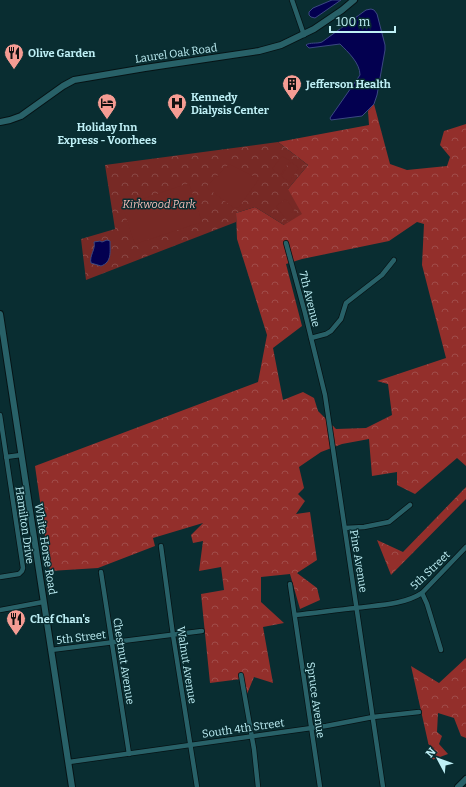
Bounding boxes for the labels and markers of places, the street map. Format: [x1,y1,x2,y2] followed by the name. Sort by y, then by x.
[3,42,25,70] restaurant icon: Olive Garden
[28,47,95,60] place label: Olive Garden
[281,73,303,101] building icon: Jefferson Health
[305,78,391,91] place label: Jefferson Health
[191,91,270,117] place label: Kennedy Dialysis Center
[96,92,118,120] hotel icon: Holiday Inn Express - Voorhees
[166,92,188,120] hospital icon: Kennedy Dialysis Center
[57,121,157,147] place label: Holiday Inn Express - Voorhees
[5,608,27,636] restaurant icon: Chef Chan's
[30,613,90,626] place label: Chef Chan's

